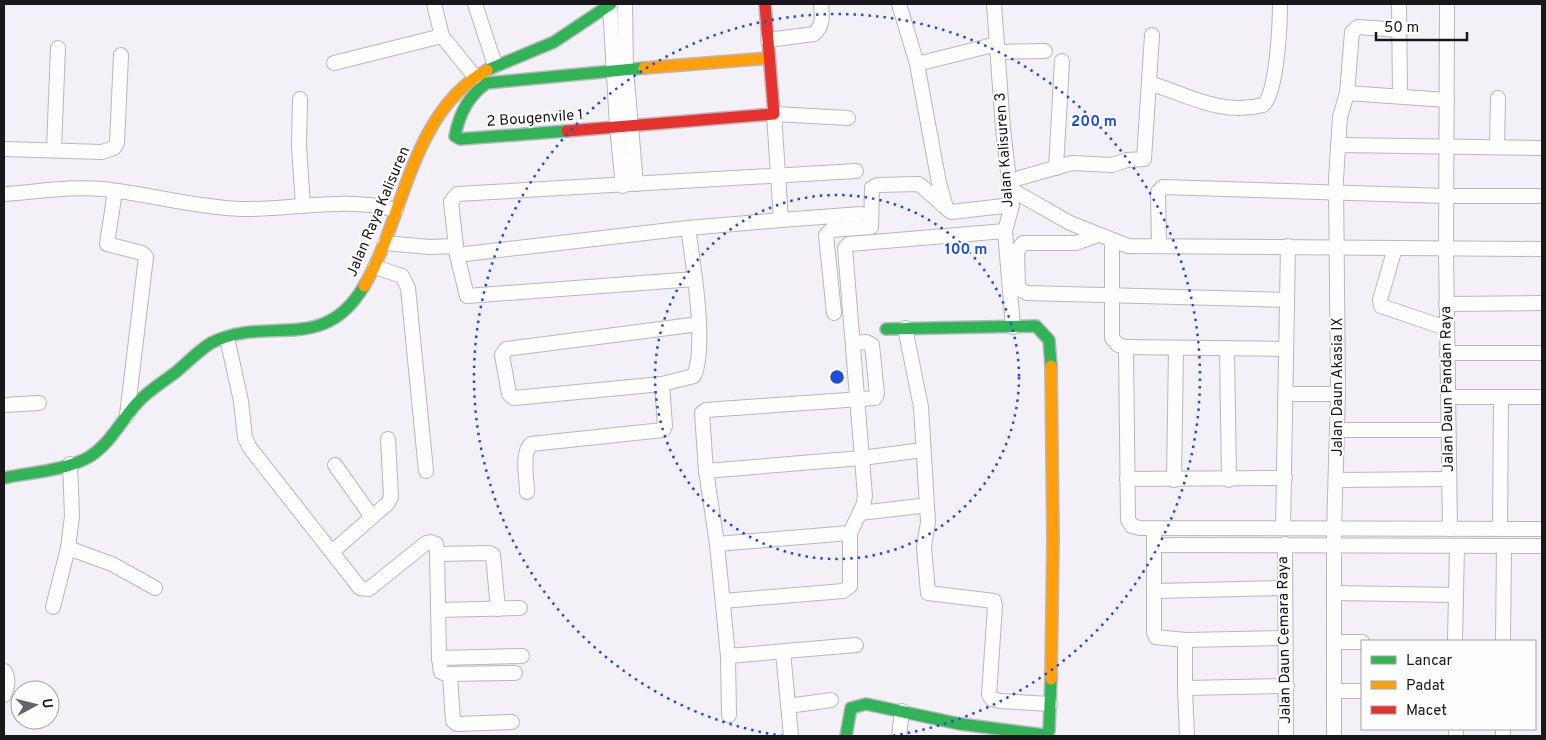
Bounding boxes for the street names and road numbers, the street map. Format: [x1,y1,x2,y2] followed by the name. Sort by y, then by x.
[991,92,1019,208] street label: Jalan Kalisuren 3
[486,106,584,132] street label: 2 Bougenvile 1
[343,144,415,280] street label: Jalan Raya Kalisuren
[1437,306,1459,472] street label: Jalan Daun Pandan Raya
[1329,317,1348,457] street label: Jalan Daun Akasia IX
[1274,556,1296,724] street label: Jalan Daun Cemara Raya

